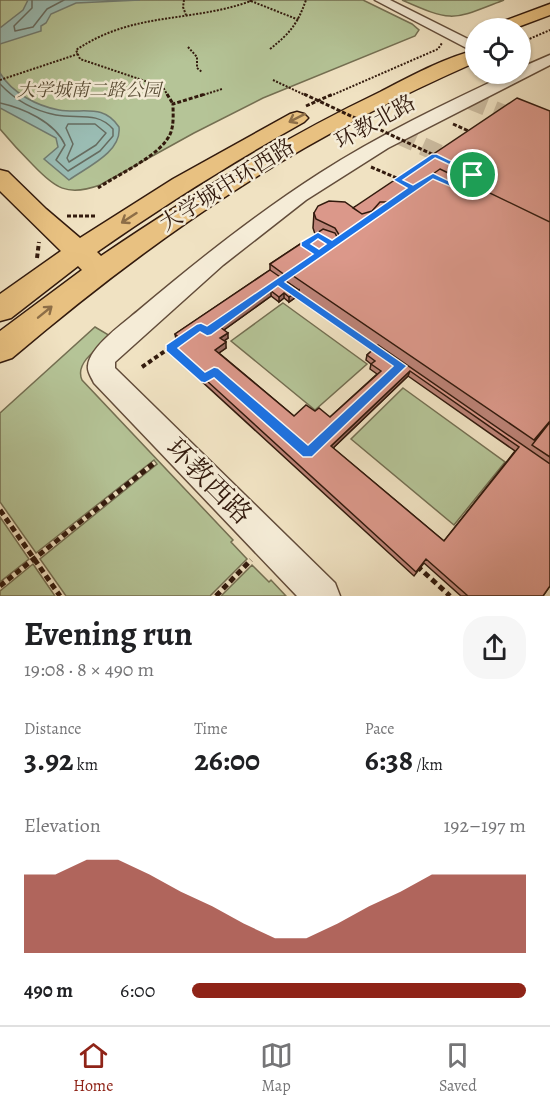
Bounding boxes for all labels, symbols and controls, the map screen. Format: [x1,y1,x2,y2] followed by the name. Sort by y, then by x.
[465,18,531,84] map controls
[465,18,531,84] button: locate
[17,78,164,102] park label: 大学城南二路公园
[329,88,421,156] street label: 环教北路
[289,112,306,124] one-way arrow
[154,131,300,239] street label: 大学城中环西路
[447,149,498,200] pin
[456,158,489,191] icon: arrive
[121,212,138,224] one-way arrow
[37,305,53,318] one-way arrow
[158,430,260,532] street label: 环教西路
[24,611,193,656] text: Evening run
[463,616,526,679] button: share
[24,656,154,683] text: 19:08 · 8 × 490 m
[24,718,81,740] text: Distance
[194,718,228,740] text: Time
[365,718,394,740] text: Pace
[24,740,74,780] text: 3.92
[194,740,260,780] text: 26:00
[365,740,413,780] text: 6:38
[74,754,98,776] text: km
[413,754,443,776] text: /km
[24,812,101,839] text: Elevation
[443,812,526,839] text: 192–197 m
[24,977,73,1004] text: 490 m
[120,977,155,1004] text: 6:00
[73,1039,113,1097] tab: Home
[260,1039,293,1097] tab: Map
[439,1039,477,1097] tab: Saved

